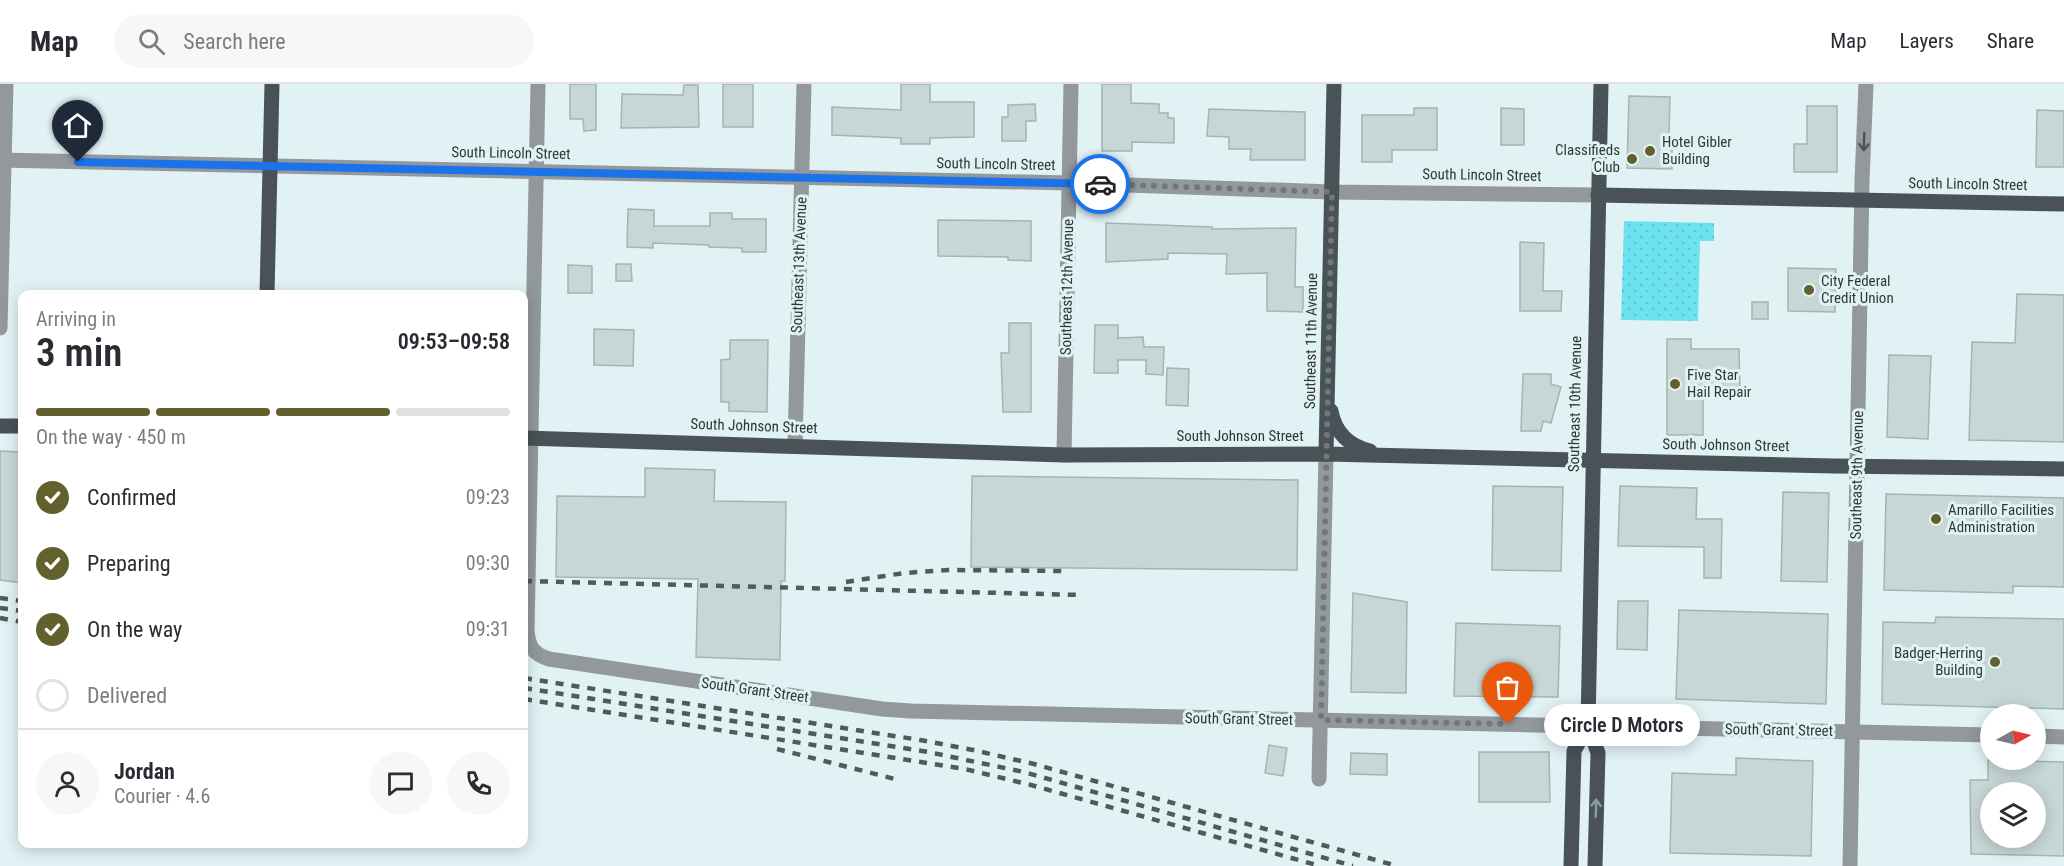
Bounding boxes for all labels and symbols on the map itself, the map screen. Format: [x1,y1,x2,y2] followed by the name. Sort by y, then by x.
[52,100,103,162] pin
[1858,132,1869,152] one-way arrow
[1662,133,1732,168] place label: Hotel Gibler Building
[1555,141,1620,176] place label: Classifieds Club
[451,143,571,163] street label: South Lincoln Street
[1643,144,1657,158] marker: Hotel Gibler Building
[1625,152,1639,166] marker: Classifieds Club
[936,154,1056,174] street label: South Lincoln Street
[1070,154,1130,214] courier
[1422,165,1542,185] street label: South Lincoln Street
[1908,174,2028,194] street label: South Lincoln Street
[788,197,810,333] street label: Southeast 13th Avenue
[1057,219,1077,355] street label: Southeast 12th Avenue
[1821,272,1894,307] place label: City Federal Credit Union
[1301,273,1321,409] street label: Southeast 11th Avenue
[1802,283,1816,297] marker: City Federal Credit Union
[1565,336,1585,472] street label: Southeast 10th Avenue
[1687,366,1752,401] place label: Five Star Hail Repair
[1668,377,1682,391] marker: Five Star Hail Repair
[1847,410,1867,540] street label: Southeast 9th Avenue
[690,415,818,437] street label: South Johnson Street
[1176,427,1304,445] street label: South Johnson Street
[1662,435,1790,455] street label: South Johnson Street
[1948,501,2054,536] place label: Amarillo Facilities Administration
[1929,512,1943,526] marker: Amarillo Facilities Administration
[1894,644,1983,679] place label: Badger-Herring Building
[1988,655,2002,669] marker: Badger-Herring Building
[1482,662,1533,724] pin
[700,674,810,706] street label: South Grant Street
[1544,703,1700,745] callout: Circle D Motors
[1980,704,2046,770] north arrow
[1185,709,1293,729] street label: South Grant Street
[1725,720,1833,740] street label: South Grant Street
[1591,798,1602,818] one-way arrow

